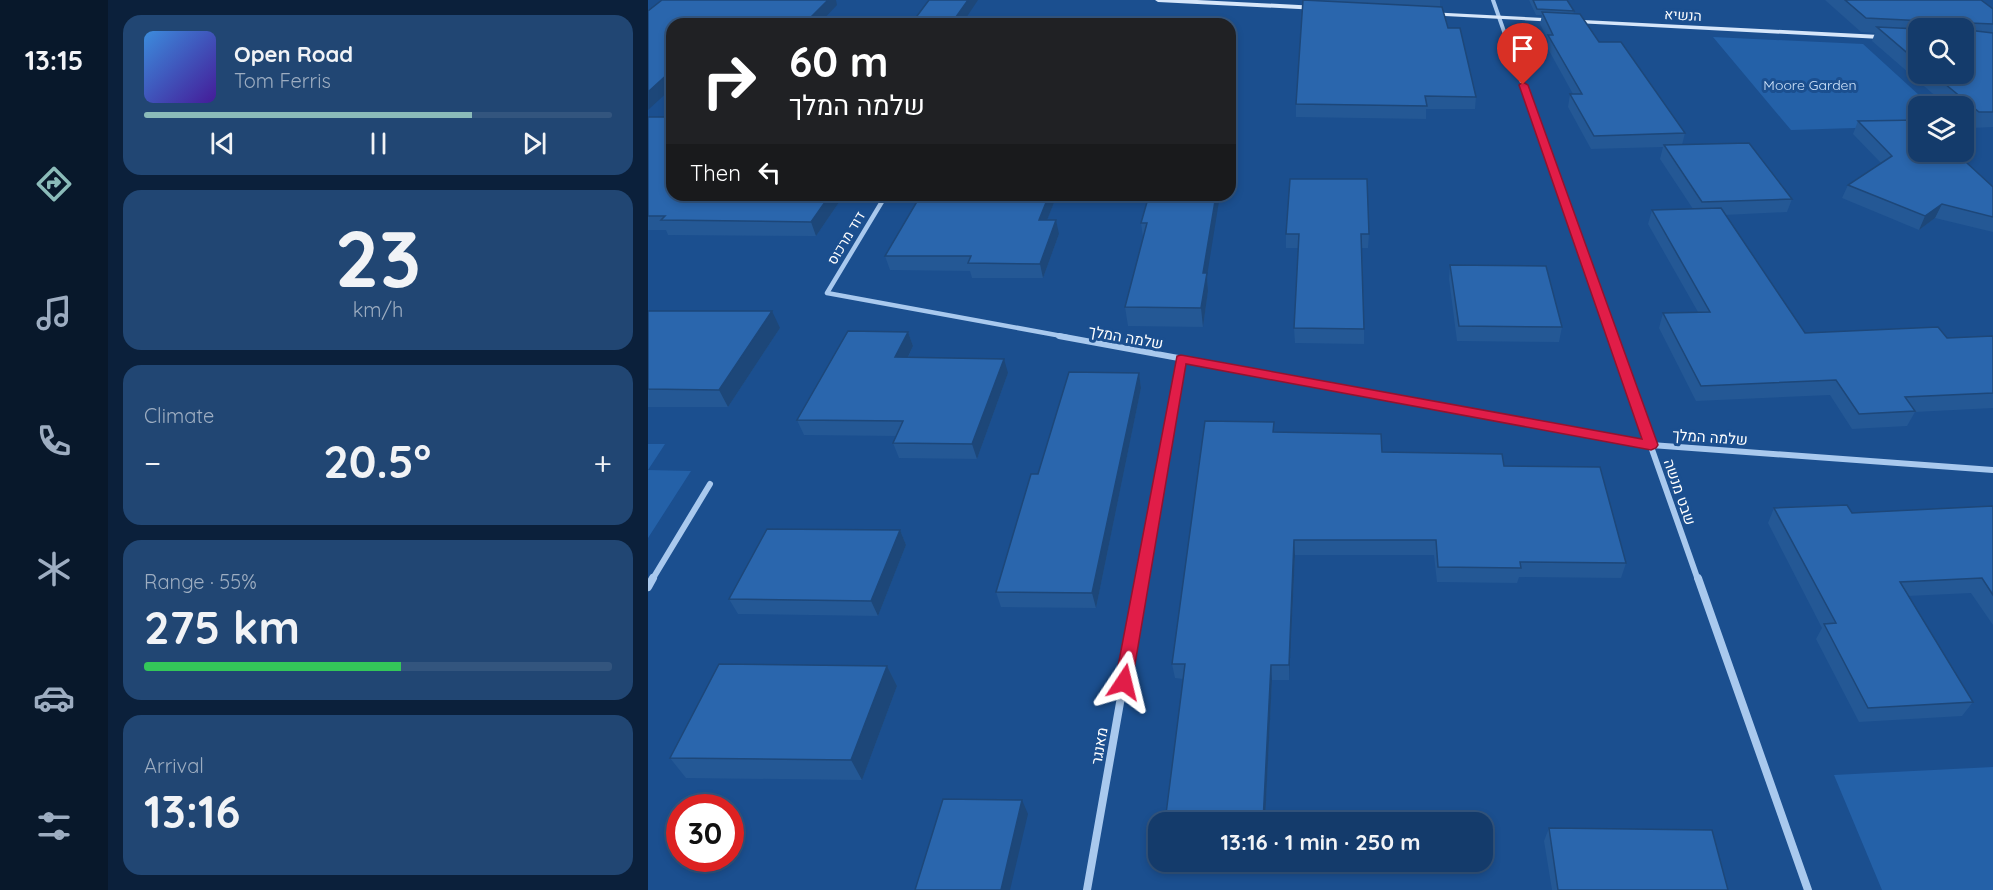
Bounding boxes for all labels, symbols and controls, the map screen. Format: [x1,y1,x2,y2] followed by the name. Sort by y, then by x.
[1664,5,1702,25] street label: הנשיא
[1908,18,1974,162] map controls
[1908,18,1974,84] button: search
[1497,23,1548,85] pin
[1506,32,1539,65] icon: arrive
[789,35,889,88] text: 60 m
[234,40,353,68] text: Open Road
[690,42,768,120] icon: right
[25,43,83,77] text: 13:15
[234,68,331,93] text: Tom Ferris
[1763,76,1857,94] park label: Moore Garden
[789,88,925,122] text: שלמה המלך
[1908,96,1974,162] button: layers
[206,127,239,160] icon: previous
[362,127,395,160] icon: pause
[518,127,551,160] icon: next
[753,156,786,189] icon: left
[690,159,741,187] text: Then
[33,163,75,205] icon: directions
[823,208,869,268] street label: דוד מרכוס
[335,209,421,307] text: 23
[33,292,75,334] icon: music
[353,297,403,322] text: km/h
[1087,321,1165,353] street label: שלמה המלך
[144,403,214,428] text: Climate
[33,420,75,462] icon: phone
[1672,425,1748,449] street label: שלמה המלך
[323,433,431,489] text: 20.5°
[144,442,161,483] text: −
[593,442,612,483] text: +
[1660,456,1700,528] street label: שבט מנשה
[33,548,75,590] icon: climate
[144,569,257,594] text: Range · 55%
[144,599,300,655] text: 275 km
[1092,650,1156,714] position arrow
[33,677,75,719] icon: car
[1086,726,1112,766] street label: מאנגר
[144,753,204,778] text: Arrival
[144,783,240,839] text: 13:16
[666,794,744,872] speed limit sign: 30
[33,805,75,847] icon: filters
[1221,828,1420,856] text: 13:16 · 1 min · 250 m

